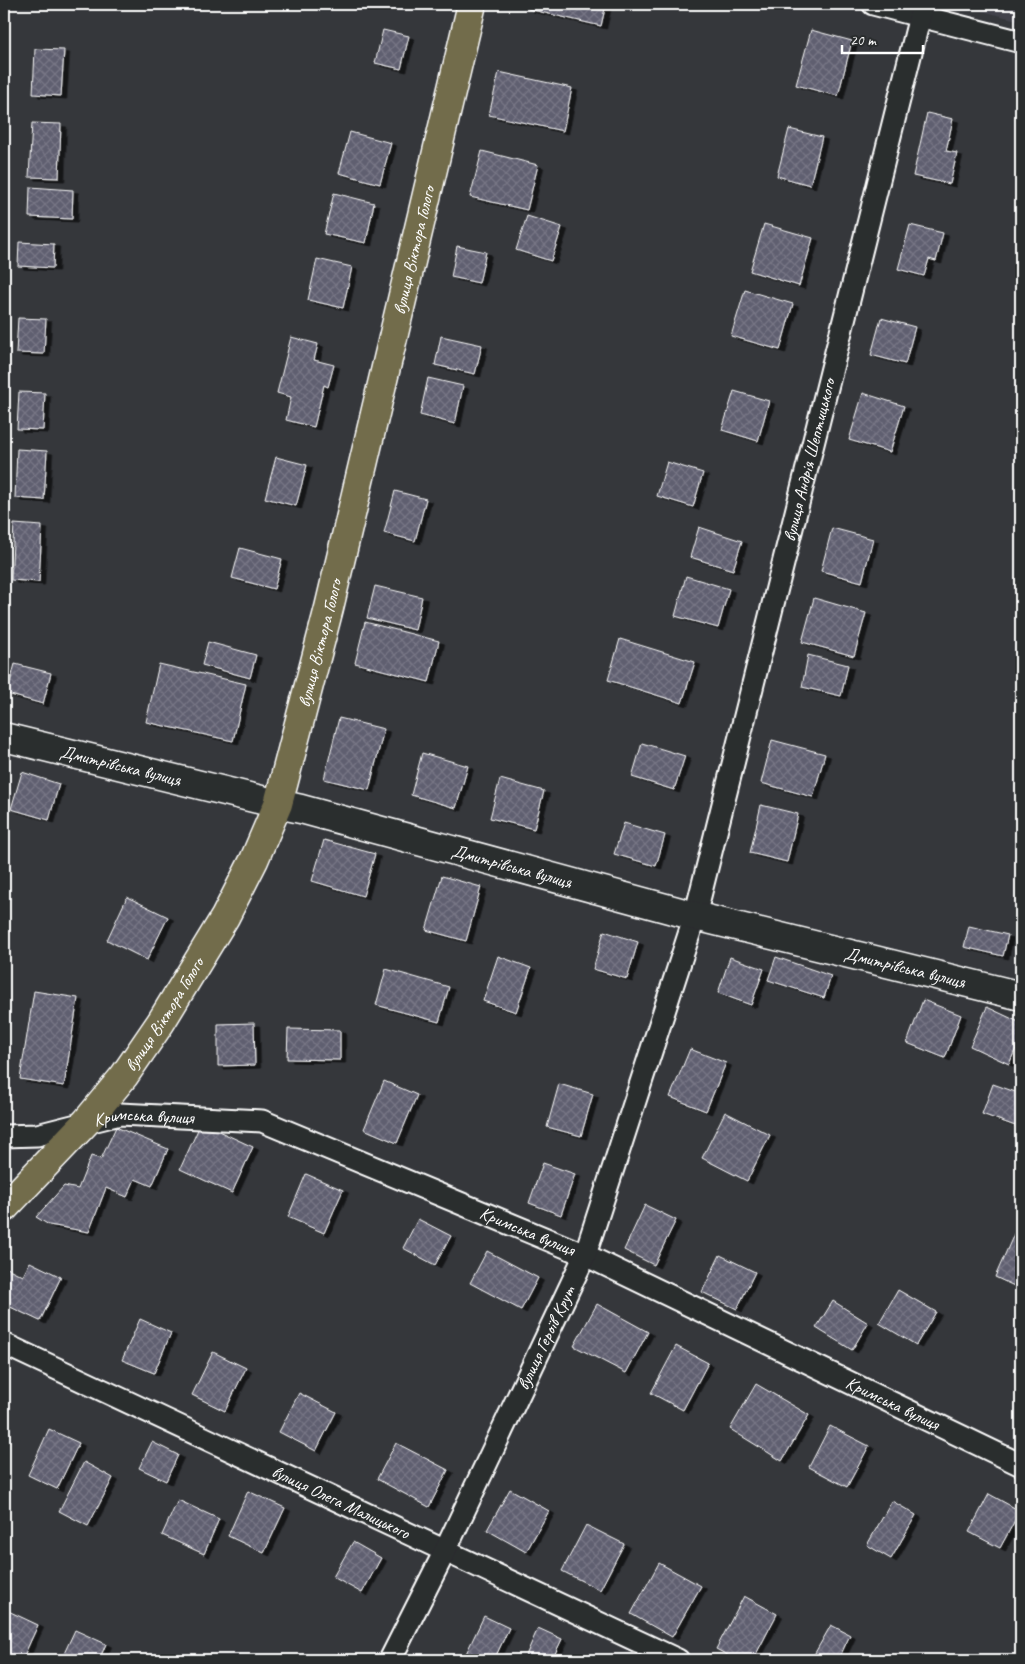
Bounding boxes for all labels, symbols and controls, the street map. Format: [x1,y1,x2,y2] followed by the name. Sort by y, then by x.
[842,22,924,54] scale bar
[850,31,877,50] text: 20 m
[388,182,440,317] street label: вулиця Віктора Голого
[778,375,840,544] street label: вулиця Андрія Шептицького
[293,575,347,709] street label: вулиця Віктора Голого
[58,740,185,791] street label: Дмитрівська вулиця
[449,839,576,893] street label: Дмитрівська вулиця
[842,942,969,993] street label: Дмитрівська вулиця
[119,952,210,1076] street label: вулиця Віктора Голого
[91,1103,196,1131] street label: Кримська вулиця
[476,1202,579,1261] street label: Кримська вулиця
[512,1281,580,1393] street label: вулиця Героїв Крут
[842,1371,944,1436] street label: Кримська вулиця
[268,1460,415,1544] street label: вулиця Олега Малицького

